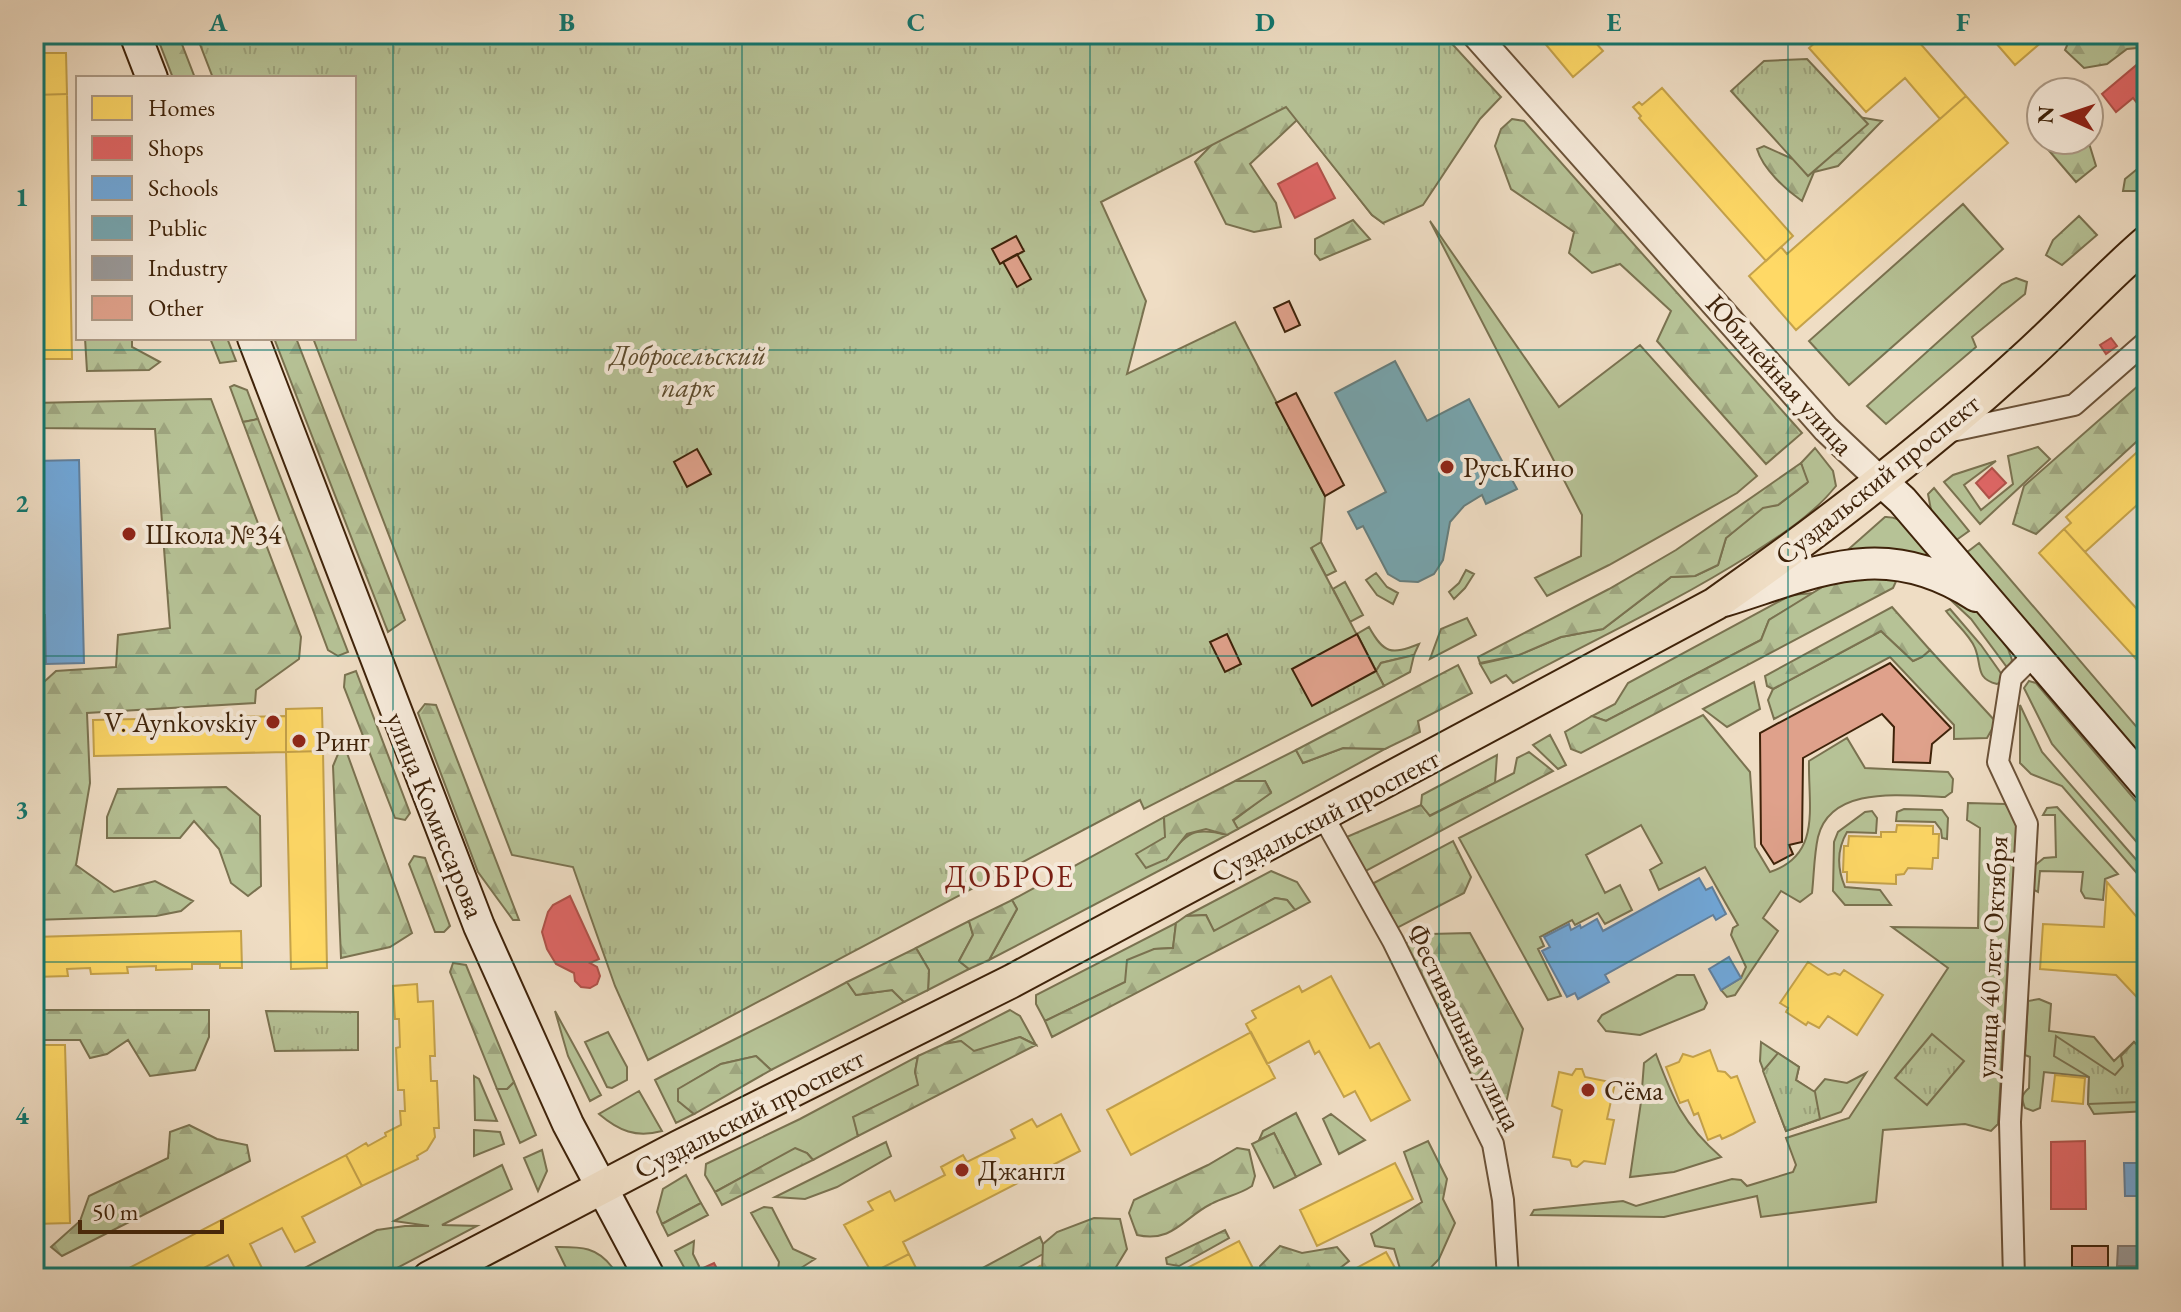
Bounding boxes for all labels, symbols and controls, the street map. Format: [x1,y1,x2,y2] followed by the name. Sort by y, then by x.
[208,5,228,39] text: A
[559,5,575,39] text: B
[907,5,925,39] text: C
[1255,5,1275,39] text: D
[1607,5,1622,39] text: E
[1956,5,1970,39] text: F
[76,76,356,340] legend
[2025,76,2105,156] north arrow
[148,92,215,123] text: Homes
[2031,105,2060,125] text: N
[148,132,204,163] text: Shops
[148,172,218,203] text: Schools
[15,180,29,214] text: 1
[148,212,207,243] text: Public
[148,252,228,283] text: Industry
[1698,286,1863,463] street label: Юбилейная улица
[148,292,204,323] text: Other
[608,337,766,405] park label: Добросельский парк
[1767,385,1987,573] street label: Суздальский проспект
[1463,449,1574,485] place label: РусьКино
[1438,458,1456,476] marker: РусьКино
[15,486,29,520] text: 2
[145,516,282,552] place label: Школа №34
[120,525,138,543] marker: Школа №34
[104,704,258,740] place label: V. Aynkovskiy
[378,707,494,924] street label: улица Комиссарова
[264,713,282,731] marker: V. Aynkovskiy
[315,723,370,759] place label: Ринг
[290,732,308,750] marker: Ринг
[1205,739,1446,890] street label: Суздальский проспект
[15,792,29,826] text: 3
[1967,835,2015,1079] street label: улица 40 лет Октября
[945,857,1075,896] district label: ДОБРОЕ
[1399,917,1531,1137] street label: Фестивальная улица
[628,1039,871,1187] street label: Суздальский проспект
[1604,1072,1664,1108] place label: Сёма
[1579,1081,1597,1099] marker: Сёма
[15,1098,29,1132] text: 4
[978,1152,1066,1188] place label: Джангл
[953,1161,971,1179] marker: Джангл
[80,1184,222,1234] scale bar
[92,1196,139,1227] text: 50 m

